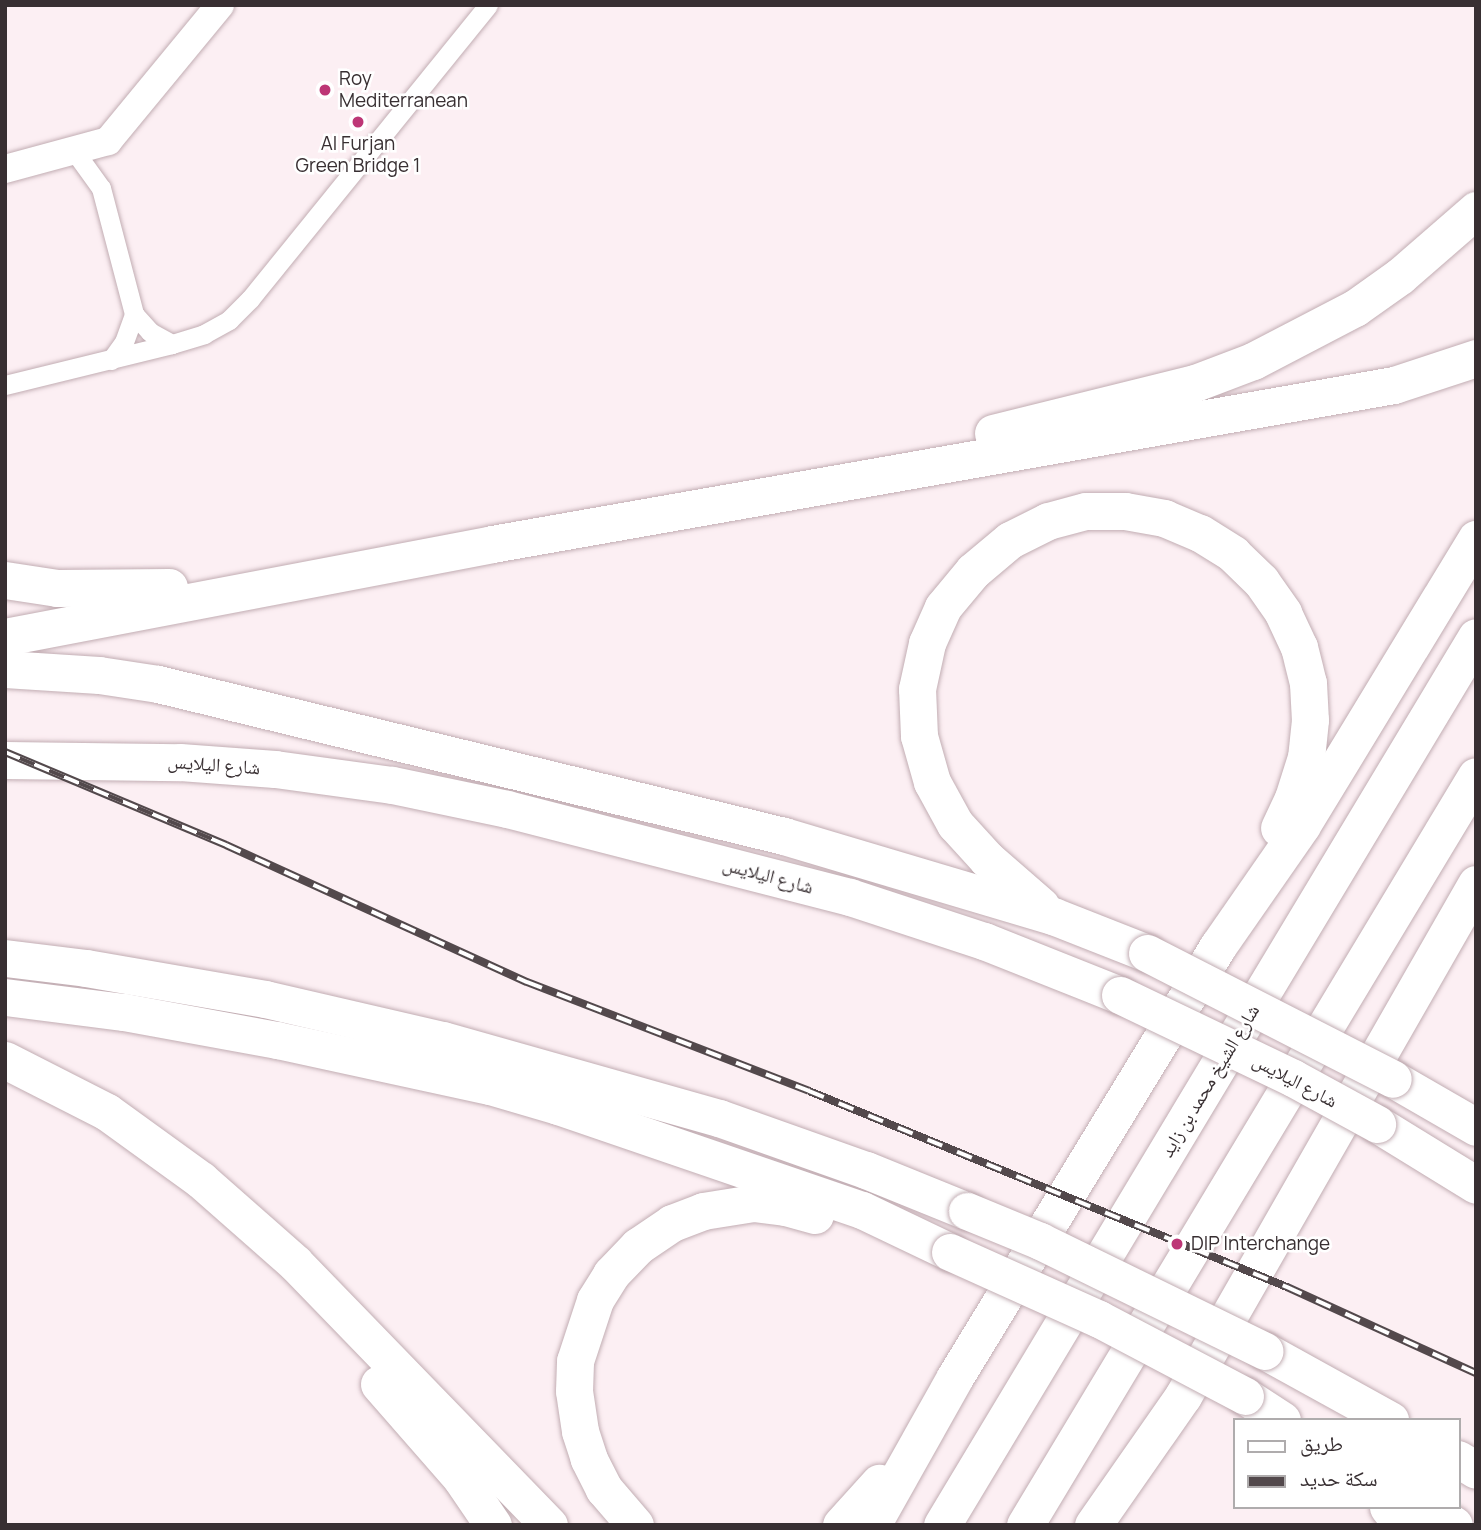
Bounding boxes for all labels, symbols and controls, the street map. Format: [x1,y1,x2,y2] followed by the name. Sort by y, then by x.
[339,68,468,112] place label: Roy Mediterranean
[317,82,333,98] marker: Roy Mediterranean
[350,114,366,130] marker: Al Furjan Green Bridge 1
[296,133,420,177] place label: Al Furjan Green Bridge 1
[167,750,261,780] street label: شارع اليلايس
[720,853,816,899] street label: شارع اليلايس
[1155,1001,1265,1161] street label: شارع الشيخ محمد بن زايد
[1249,1049,1341,1113] street label: شارع اليلايس
[1191,1233,1330,1255] place label: DIP Interchange
[1169,1236,1185,1252] marker: DIP Interchange
[1232,1418,1460,1509] legend
[1300,1429,1343,1457] text: طريق
[1300,1464,1378,1492] text: سكة حديد

